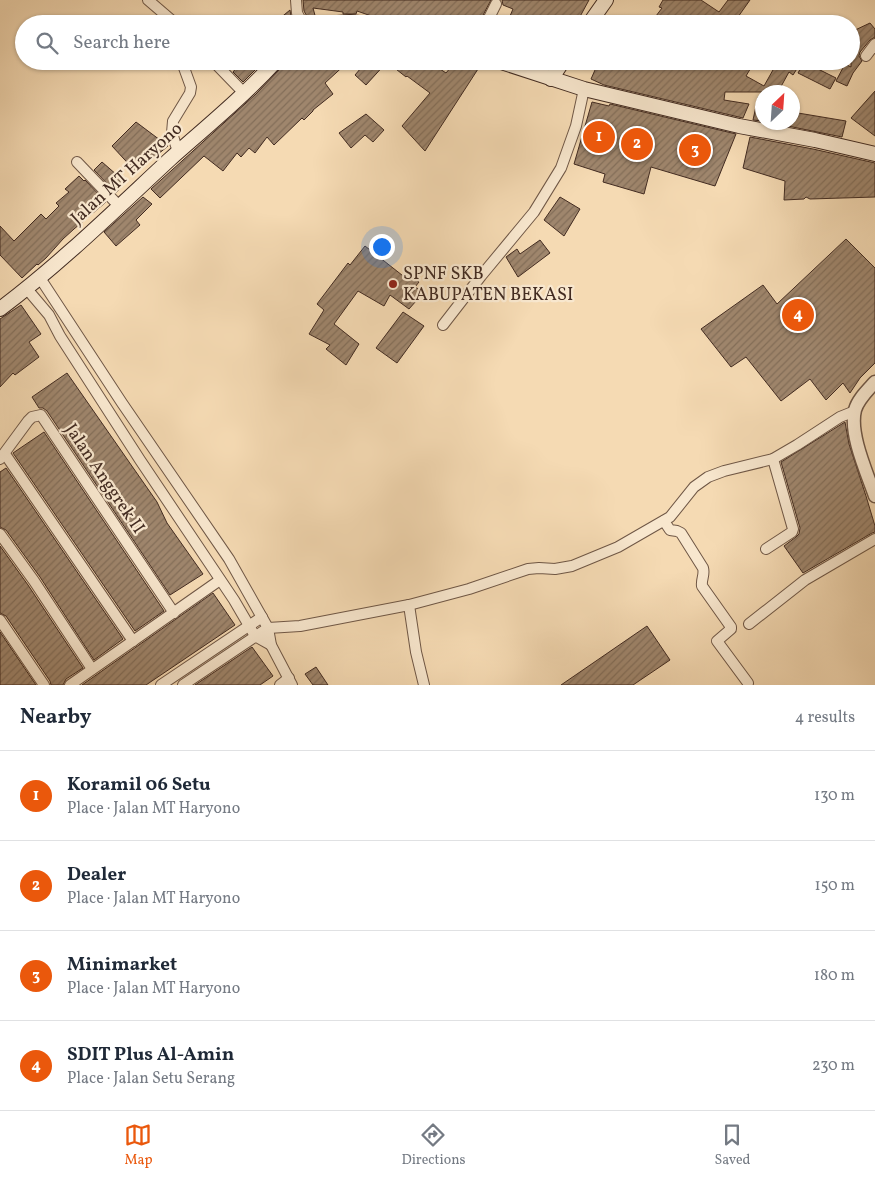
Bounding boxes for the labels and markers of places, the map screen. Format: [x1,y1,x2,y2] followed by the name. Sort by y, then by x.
[583,118,615,156] pin: 1
[621,125,653,163] pin: 2
[679,131,711,169] pin: 3
[403,262,573,308] place label: SPNF SKB KABUPATEN BEKASI
[387,278,399,290] marker: SPNF SKB KABUPATEN BEKASI
[782,296,814,334] pin: 4

